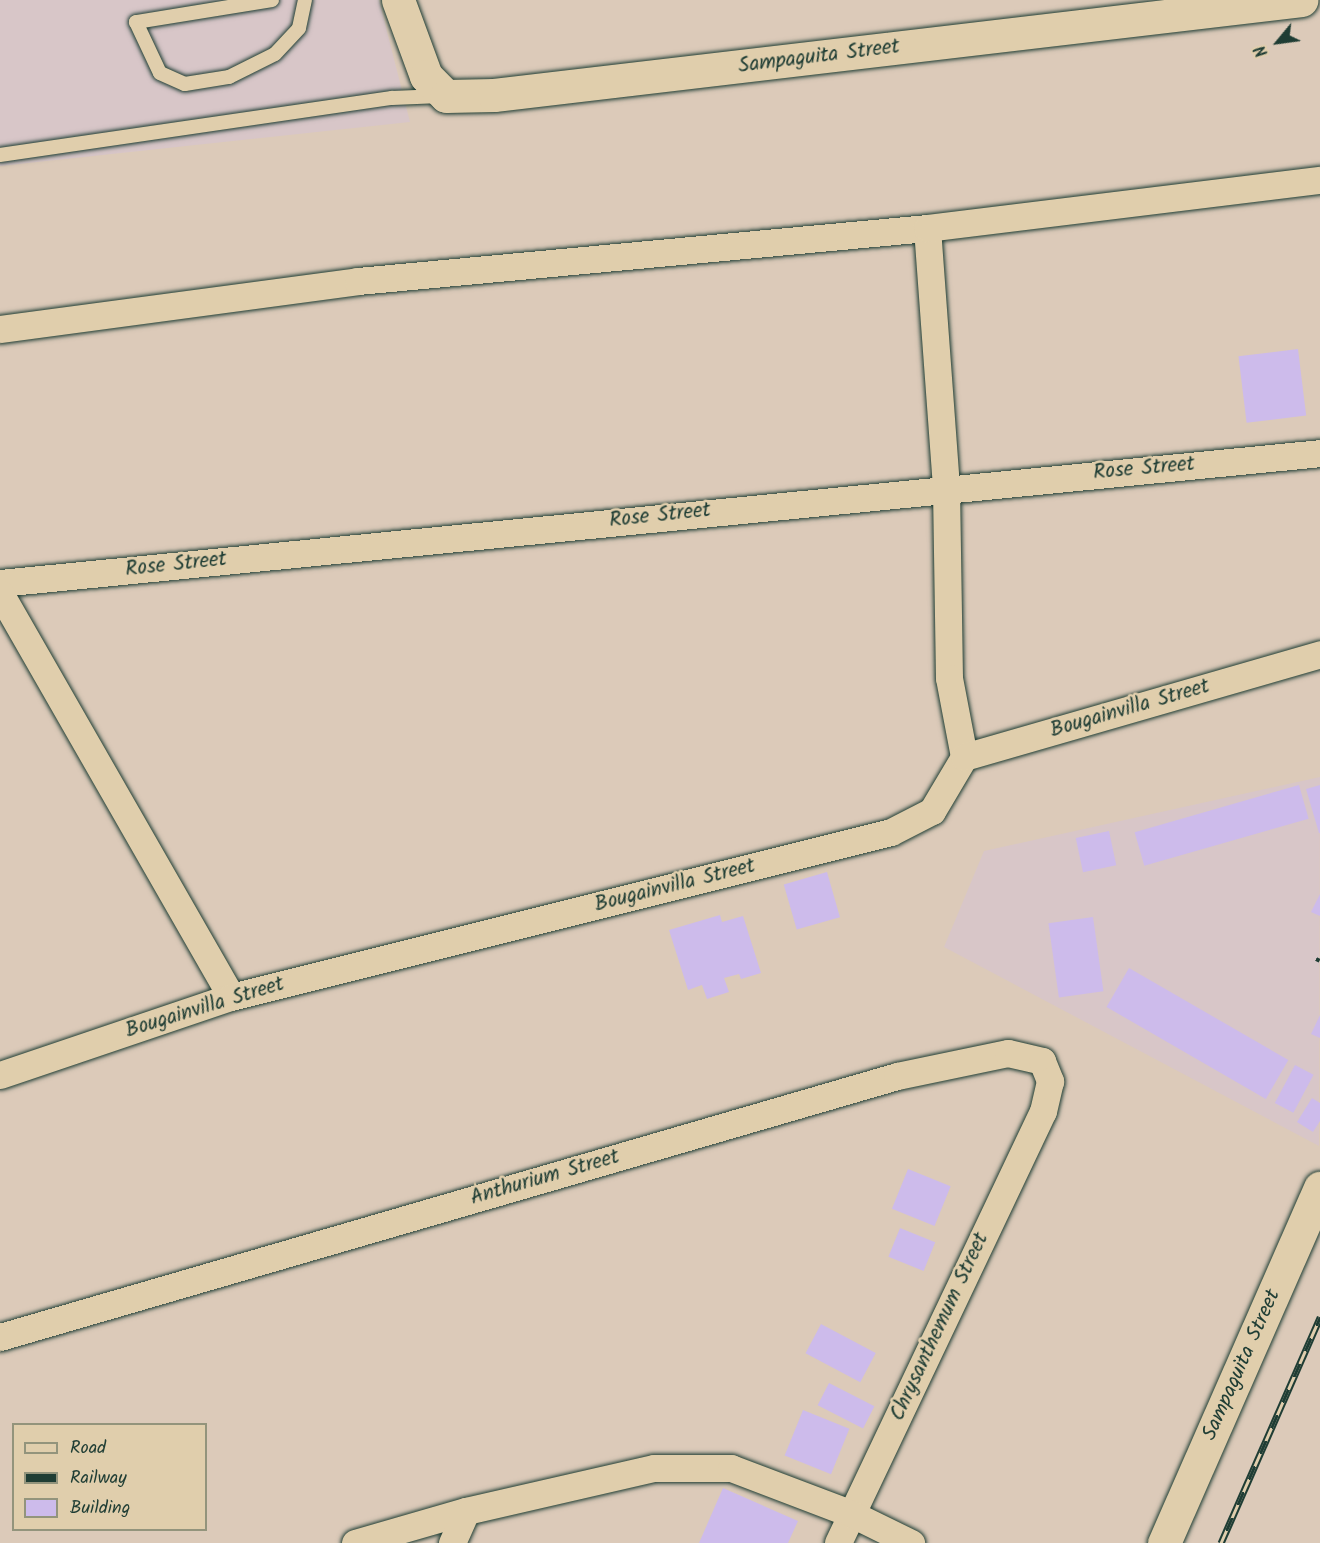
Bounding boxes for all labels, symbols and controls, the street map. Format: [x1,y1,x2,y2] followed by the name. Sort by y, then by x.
[1248,12,1308,72] north arrow
[737,35,901,79] street label: Sampaguita Street
[1248,40,1275,61] text: N
[1092,452,1196,486] street label: Rose Street
[608,498,712,534] street label: Rose Street
[124,547,228,583] street label: Rose Street
[1047,674,1213,744] street label: Bougainvilla Street
[592,854,758,918] street label: Bougainvilla Street
[123,972,287,1044] street label: Bougainvilla Street
[468,1145,622,1211] street label: Anthurium Street
[885,1229,995,1425] street label: Chrysanthemum Street
[1197,1286,1287,1444] street label: Sampaguita Street
[12,1423,207,1531] legend
[70,1434,106,1463] text: Road
[70,1464,127,1493] text: Railway
[70,1494,130,1523] text: Building

